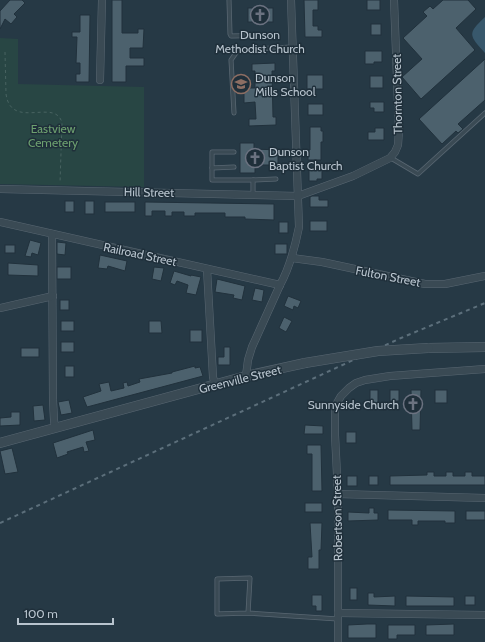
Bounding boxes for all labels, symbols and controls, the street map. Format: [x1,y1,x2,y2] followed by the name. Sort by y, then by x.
[249,4,271,26] church icon: Dunson Methodist Church
[215,27,305,56] place label: Dunson Methodist Church
[389,54,405,134] street label: Thornton Street
[255,70,316,99] place label: Dunson Mills School
[230,73,252,95] school or university icon: Dunson Mills School
[28,121,78,150] park label: Eastview Cemetery
[269,144,343,173] place label: Dunson Baptist Church
[244,147,266,169] church icon: Dunson Baptist Church
[124,184,174,200] street label: Hill Street
[102,239,178,269] street label: Railroad Street
[354,262,422,290] street label: Fulton Street
[197,362,283,396] street label: Greenville Street
[402,393,424,415] church icon: Sunnyside Church
[308,397,399,412] place label: Sunnyside Church
[329,475,345,561] street label: Robertson Street
[18,600,113,626] scale bar
[24,606,58,621] text: 100 m

